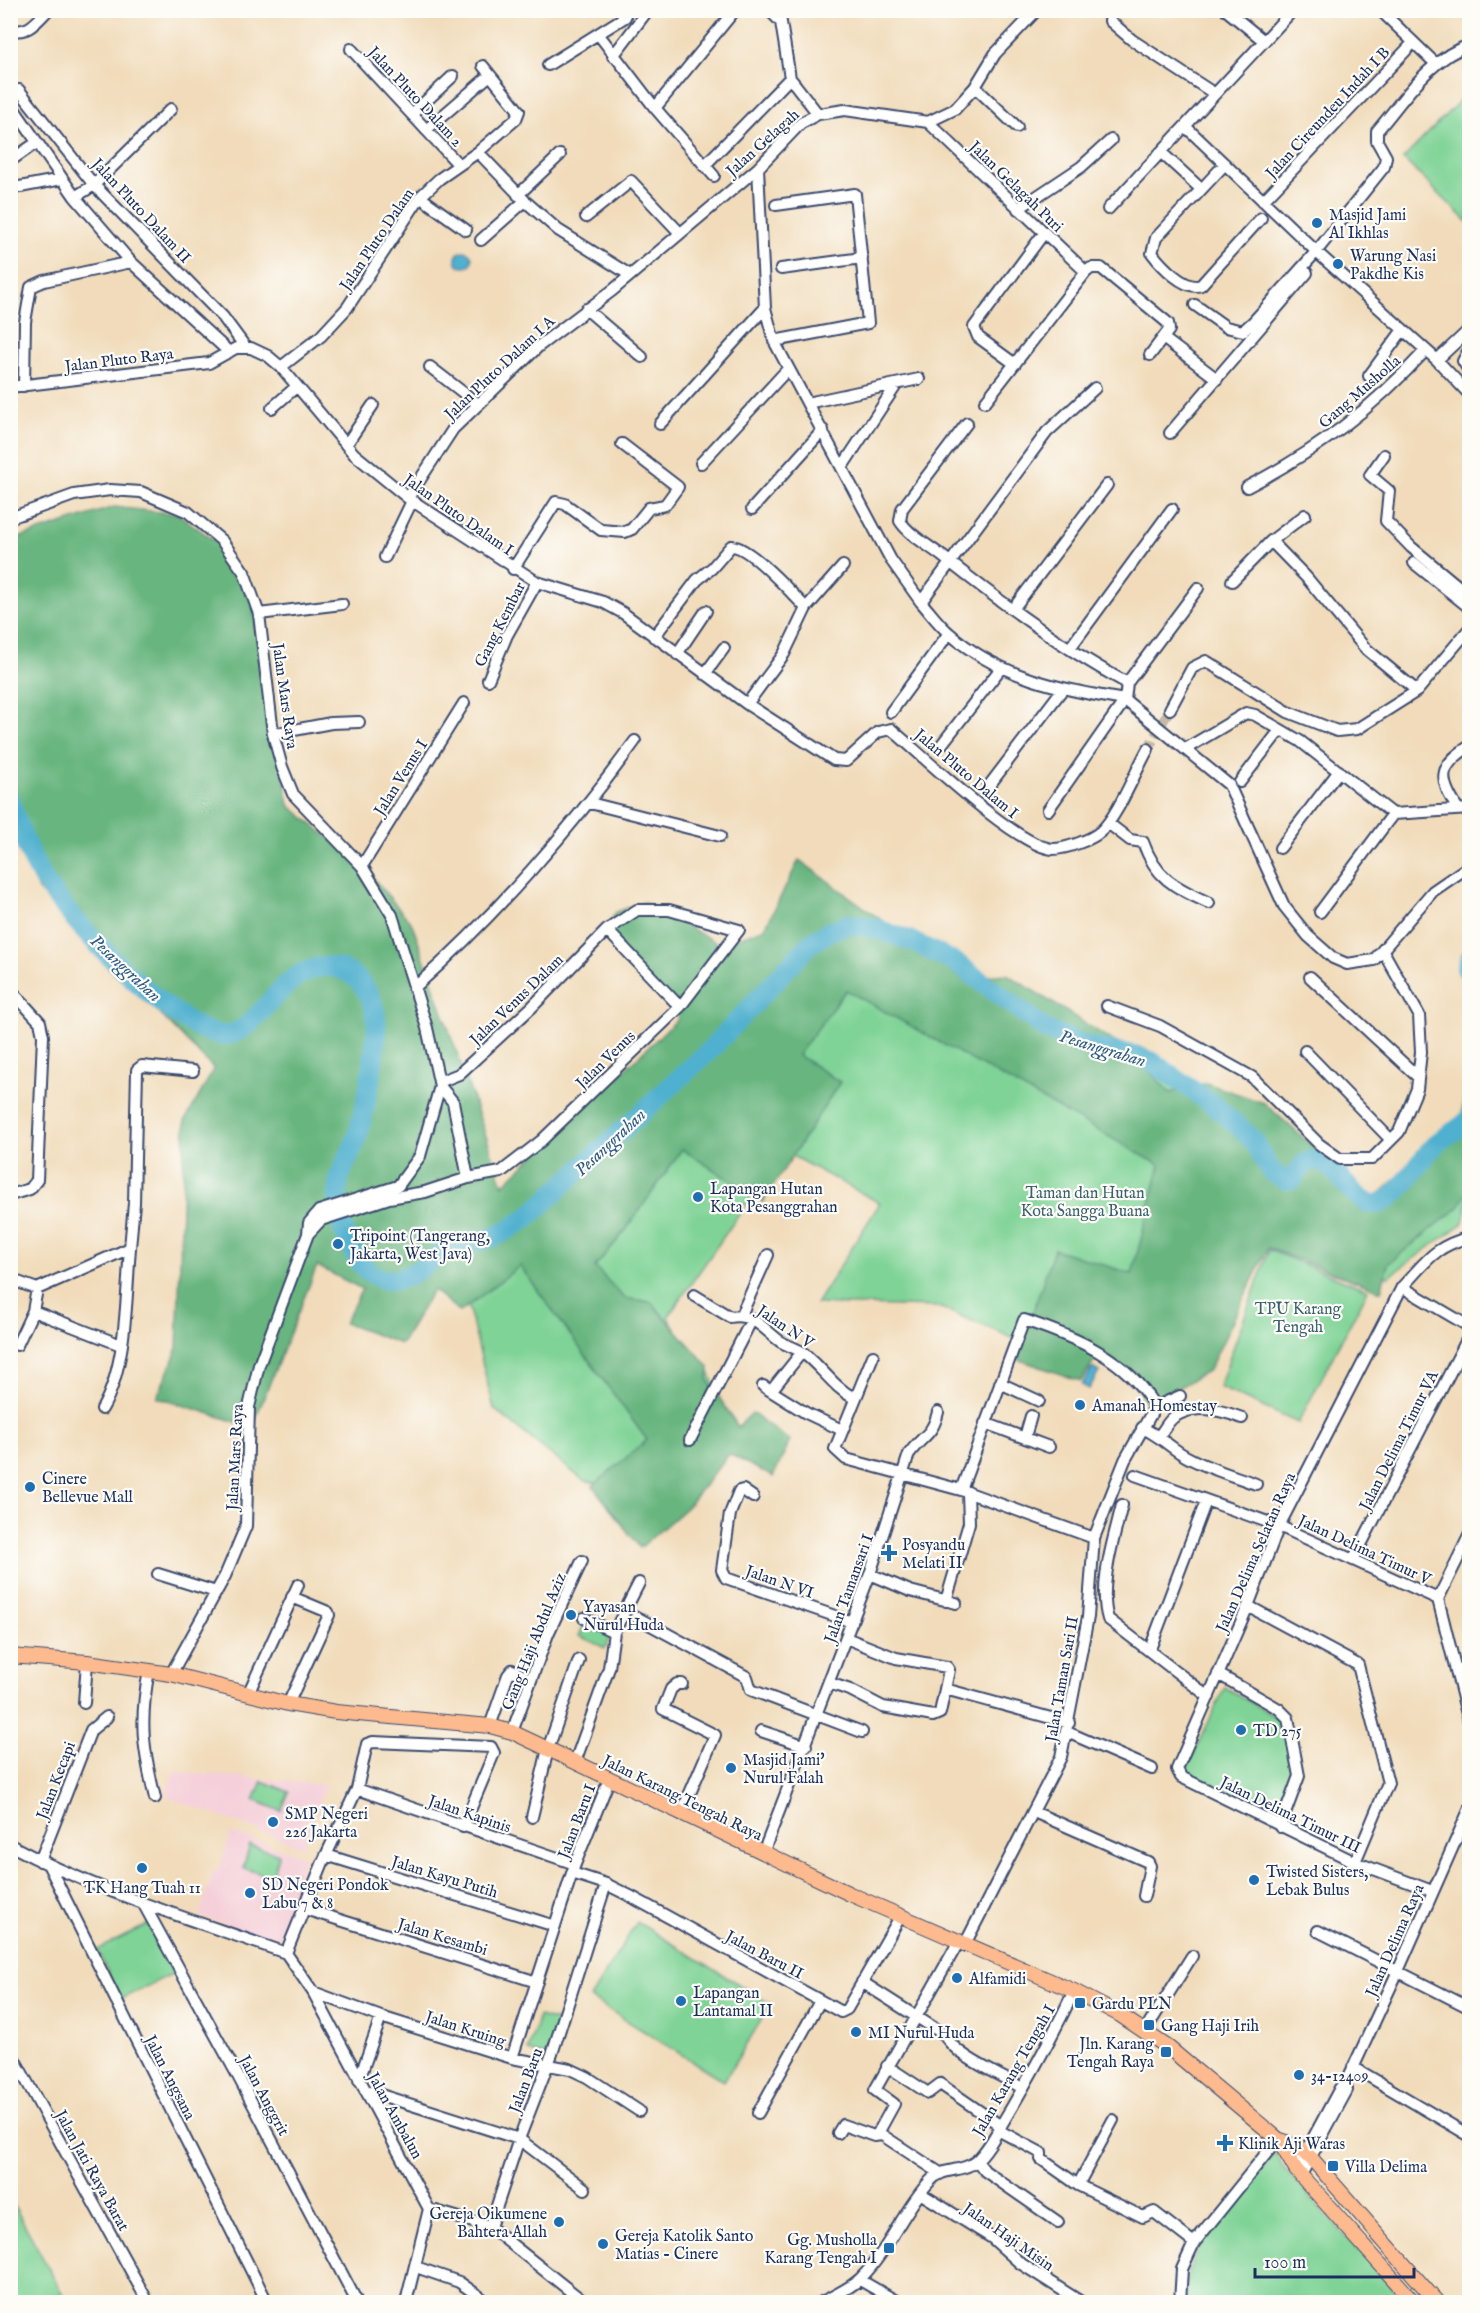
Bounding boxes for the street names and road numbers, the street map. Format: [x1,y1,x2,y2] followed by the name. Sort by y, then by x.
[361,41,466,152] street label: Jalan Pluto Dalam 2
[1261,43,1395,185] street label: Jalan Cireundeu Indah I B
[721,105,804,183] street label: Jalan Gelagah
[963,136,1067,237] street label: Jalan Gelagah Puri
[85,153,194,268] street label: Jalan Pluto Dalam II
[335,185,419,297] street label: Jalan Pluto Dalam
[439,311,561,426] street label: Jalan Pluto Dalam I A
[62,344,175,378] street label: Jalan Pluto Raya
[1315,352,1405,433] street label: Gang Musholla
[397,469,517,561] street label: Jalan Pluto Dalam I
[471,579,531,671] street label: Gang Kembar
[266,640,301,751] street label: Jalan Mars Raya
[908,724,1022,824] street label: Jalan Pluto Dalam I
[369,736,433,822] street label: Jalan Venus I
[465,951,568,1052] street label: Jalan Venus Dalam
[571,1027,641,1095] street label: Jalan Venus
[751,1300,818,1354] street label: Jalan N V
[1355,1367,1444,1516] street label: Jalan Delima Timur VA
[223,1403,249,1513] street label: Jalan Mars Raya
[1212,1470,1301,1638] street label: Jalan Delima Selatan Raya
[1293,1510,1434,1591] street label: Jalan Delima Timur V
[820,1531,879,1648] street label: Jalan Tamansari I
[741,1561,816,1604] street label: Jalan N VI
[498,1570,572,1713] street label: Gang Haji Abdul Aziz
[1042,1615,1084,1746] street label: Jalan Taman Sari II
[32,1739,81,1824] street label: Jalan Kecapi
[597,1750,765,1846] street label: Jalan Karang Tengah Raya
[1215,1772,1364,1859] street label: Jalan Delima Timur III
[554,1781,601,1864] street label: Jalan Baru I
[423,1791,514,1838] street label: Jalan Kapinis
[387,1852,500,1904] street label: Jalan Kayu Putih
[1361,1881,1430,2002] street label: Jalan Delima Raya
[393,1914,490,1961] street label: Jalan Kesambi
[720,1926,807,1985] street label: Jalan Baru II
[968,2001,1061,2142] street label: Jalan Karang Tengah I
[421,2007,509,2052] street label: Jalan Kruing
[138,2030,199,2124] street label: Jalan Angsana
[505,2045,548,2118] street label: Jalan Baru
[233,2050,293,2140] street label: Jalan Anggrit
[361,2067,427,2163] street label: Jalan Ambalun
[49,2105,133,2235] street label: Jalan Jati Raya Barat
[957,2198,1058,2277] street label: Jalan Haji Misin

